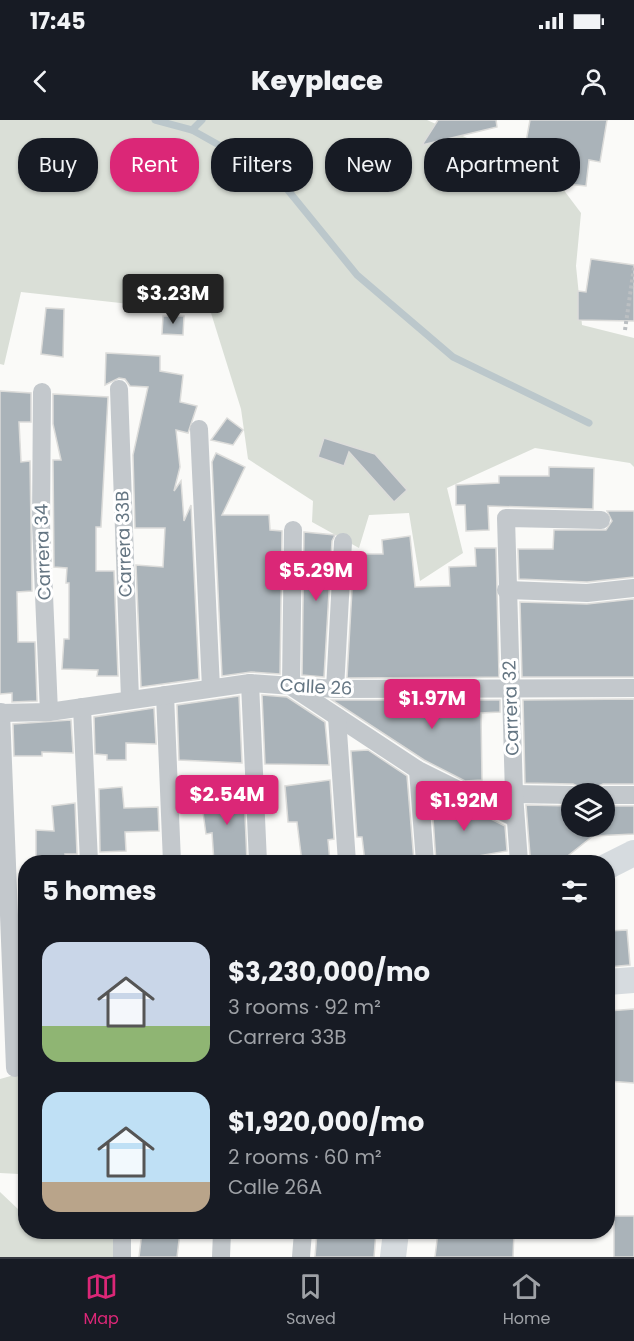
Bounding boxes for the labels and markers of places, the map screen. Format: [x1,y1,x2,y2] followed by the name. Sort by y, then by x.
[124,274,222,325] pin: $3.23M
[267,551,365,602] pin: $5.29M
[383,679,481,730] pin: $1.97M
[178,775,276,826] pin: $2.54M
[415,781,513,832] pin: $1.92M

